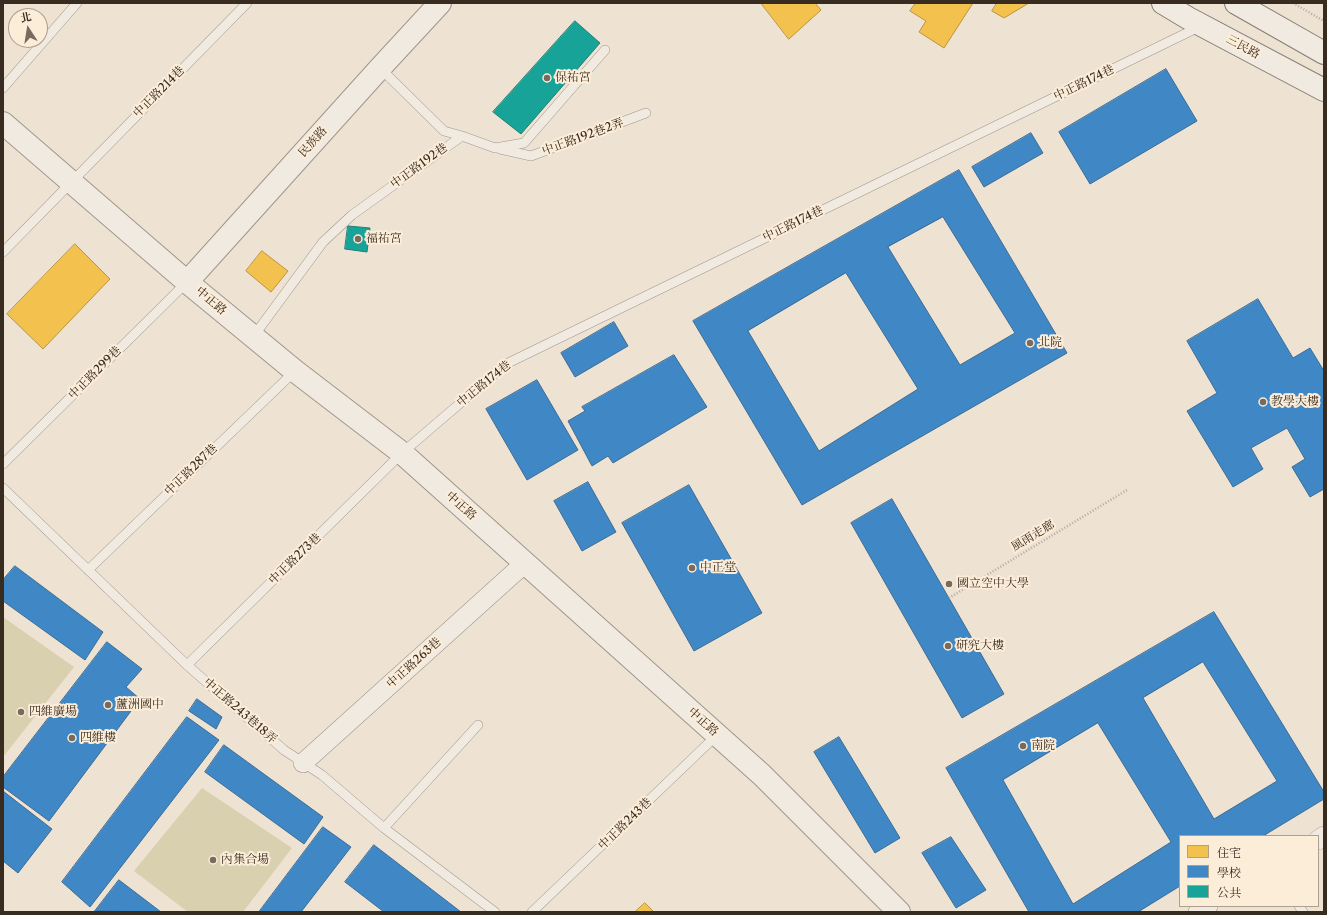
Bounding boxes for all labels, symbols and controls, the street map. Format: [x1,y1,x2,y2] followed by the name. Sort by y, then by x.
[8,8,48,48] north arrow
[19,9,33,25] text: 北
[1224,32,1262,62] street label: 三民路
[1051,62,1117,104] street label: 中正路174巷
[130,63,188,121] street label: 中正路214巷
[555,71,591,85] place label: 保祐宮
[542,73,552,83] marker: 保祐宮
[540,116,626,158] street label: 中正路192巷2弄
[296,124,330,160] street label: 民族路
[388,140,450,192] street label: 中正路192巷
[760,203,826,245] street label: 中正路174巷
[366,232,402,246] place label: 福祐宮
[353,234,363,244] marker: 福祐宮
[193,284,229,318] street label: 中正路
[1038,336,1062,350] place label: 北院
[1025,338,1035,348] marker: 北院
[66,344,124,402] street label: 中正路299巷
[454,358,514,410] street label: 中正路174巷
[1271,395,1319,409] place label: 教學大樓
[1258,397,1268,407] marker: 教學大樓
[162,441,220,499] street label: 中正路287巷
[443,489,479,523] street label: 中正路
[1009,517,1057,555] street label: 風雨走廊
[266,530,324,588] street label: 中正路273巷
[700,561,736,575] place label: 中正堂
[687,563,697,573] marker: 中正堂
[957,577,1029,591] place label: 國立空中大學
[944,579,954,589] marker: 國立空中大學
[384,635,444,691] street label: 中正路263巷
[956,639,1004,653] place label: 研究大樓
[943,641,953,651] marker: 研究大樓
[200,675,280,747] street label: 中正路243巷18弄
[116,698,164,712] place label: 蘆洲國中
[103,700,113,710] marker: 蘆洲國中
[29,705,77,719] place label: 四維廣場
[685,705,721,739] street label: 中正路
[16,707,26,717] marker: 四維廣場
[80,731,116,745] place label: 四維樓
[67,733,77,743] marker: 四維樓
[1031,739,1055,753] place label: 南院
[1018,741,1028,751] marker: 南院
[595,795,655,853] street label: 中正路243巷
[1179,835,1319,907] legend
[1217,845,1241,860] text: 住宅
[221,853,269,867] place label: 內集合場
[208,855,218,865] marker: 內集合場
[1217,865,1241,880] text: 學校
[1217,885,1241,900] text: 公共

